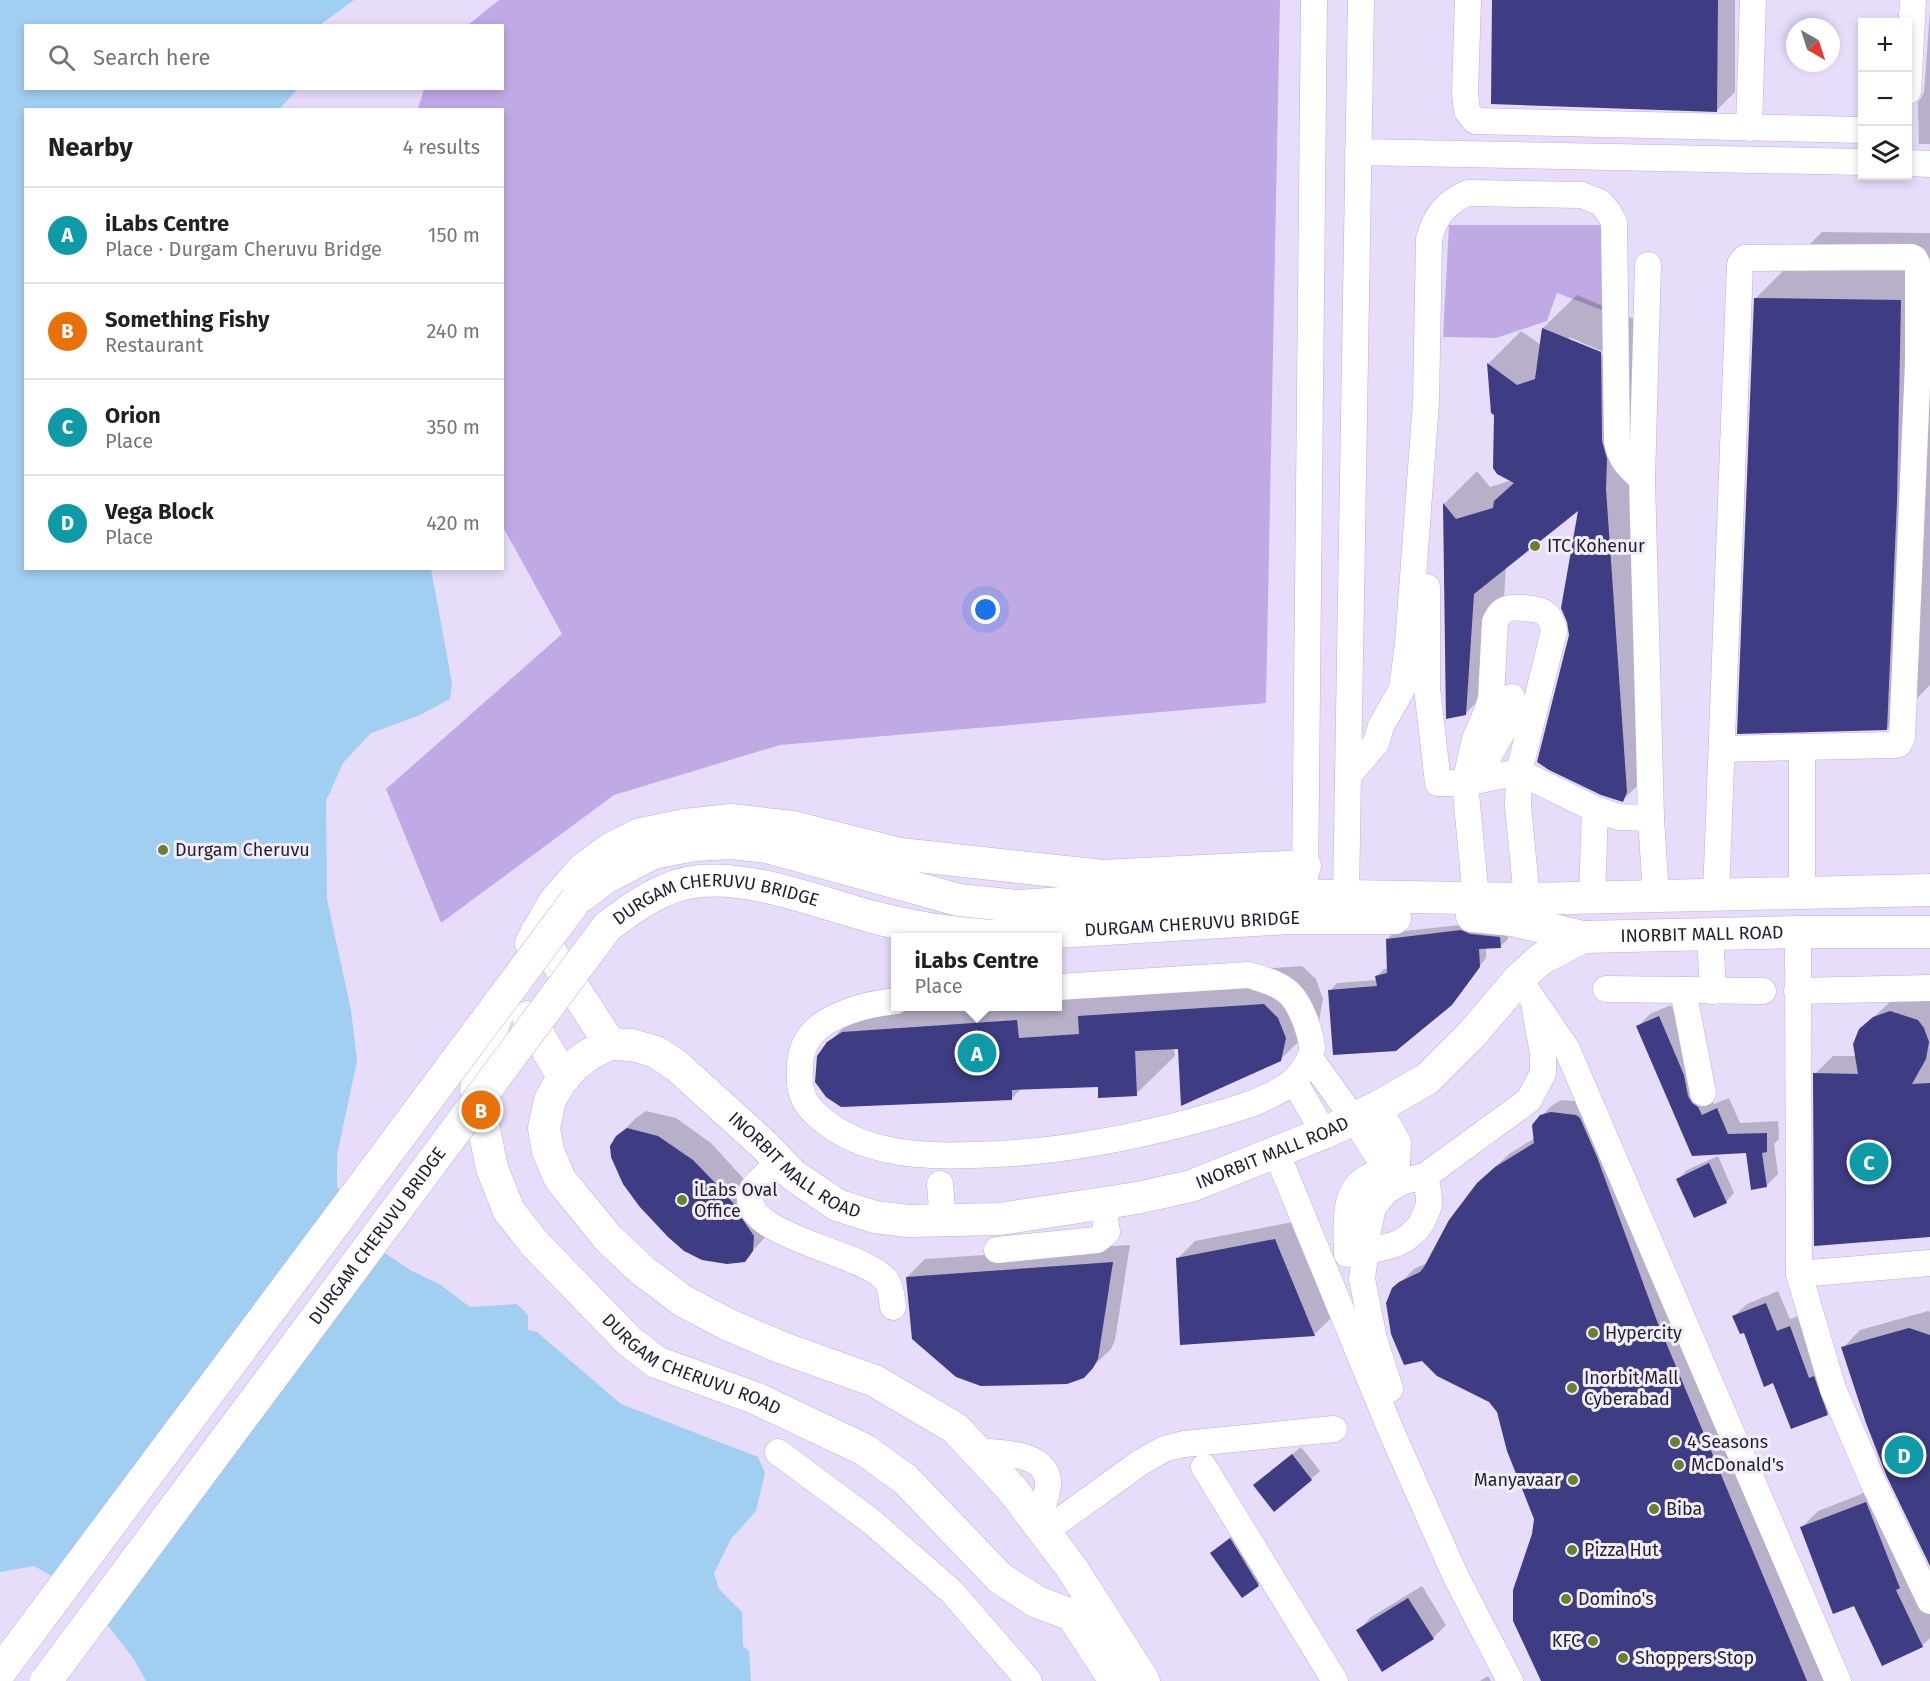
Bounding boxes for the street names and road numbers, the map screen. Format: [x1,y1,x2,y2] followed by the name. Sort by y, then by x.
[608,869,822,930] street label: DURGAM CHERUVU BRIDGE
[1084,907,1300,941] street label: DURGAM CHERUVU BRIDGE
[1620,921,1784,947] street label: INORBIT MALL ROAD
[724,1107,864,1223] street label: INORBIT MALL ROAD
[1192,1112,1352,1194] street label: INORBIT MALL ROAD
[304,1143,451,1329] street label: DURGAM CHERUVU BRIDGE
[597,1309,785,1420] street label: DURGAM CHERUVU ROAD

